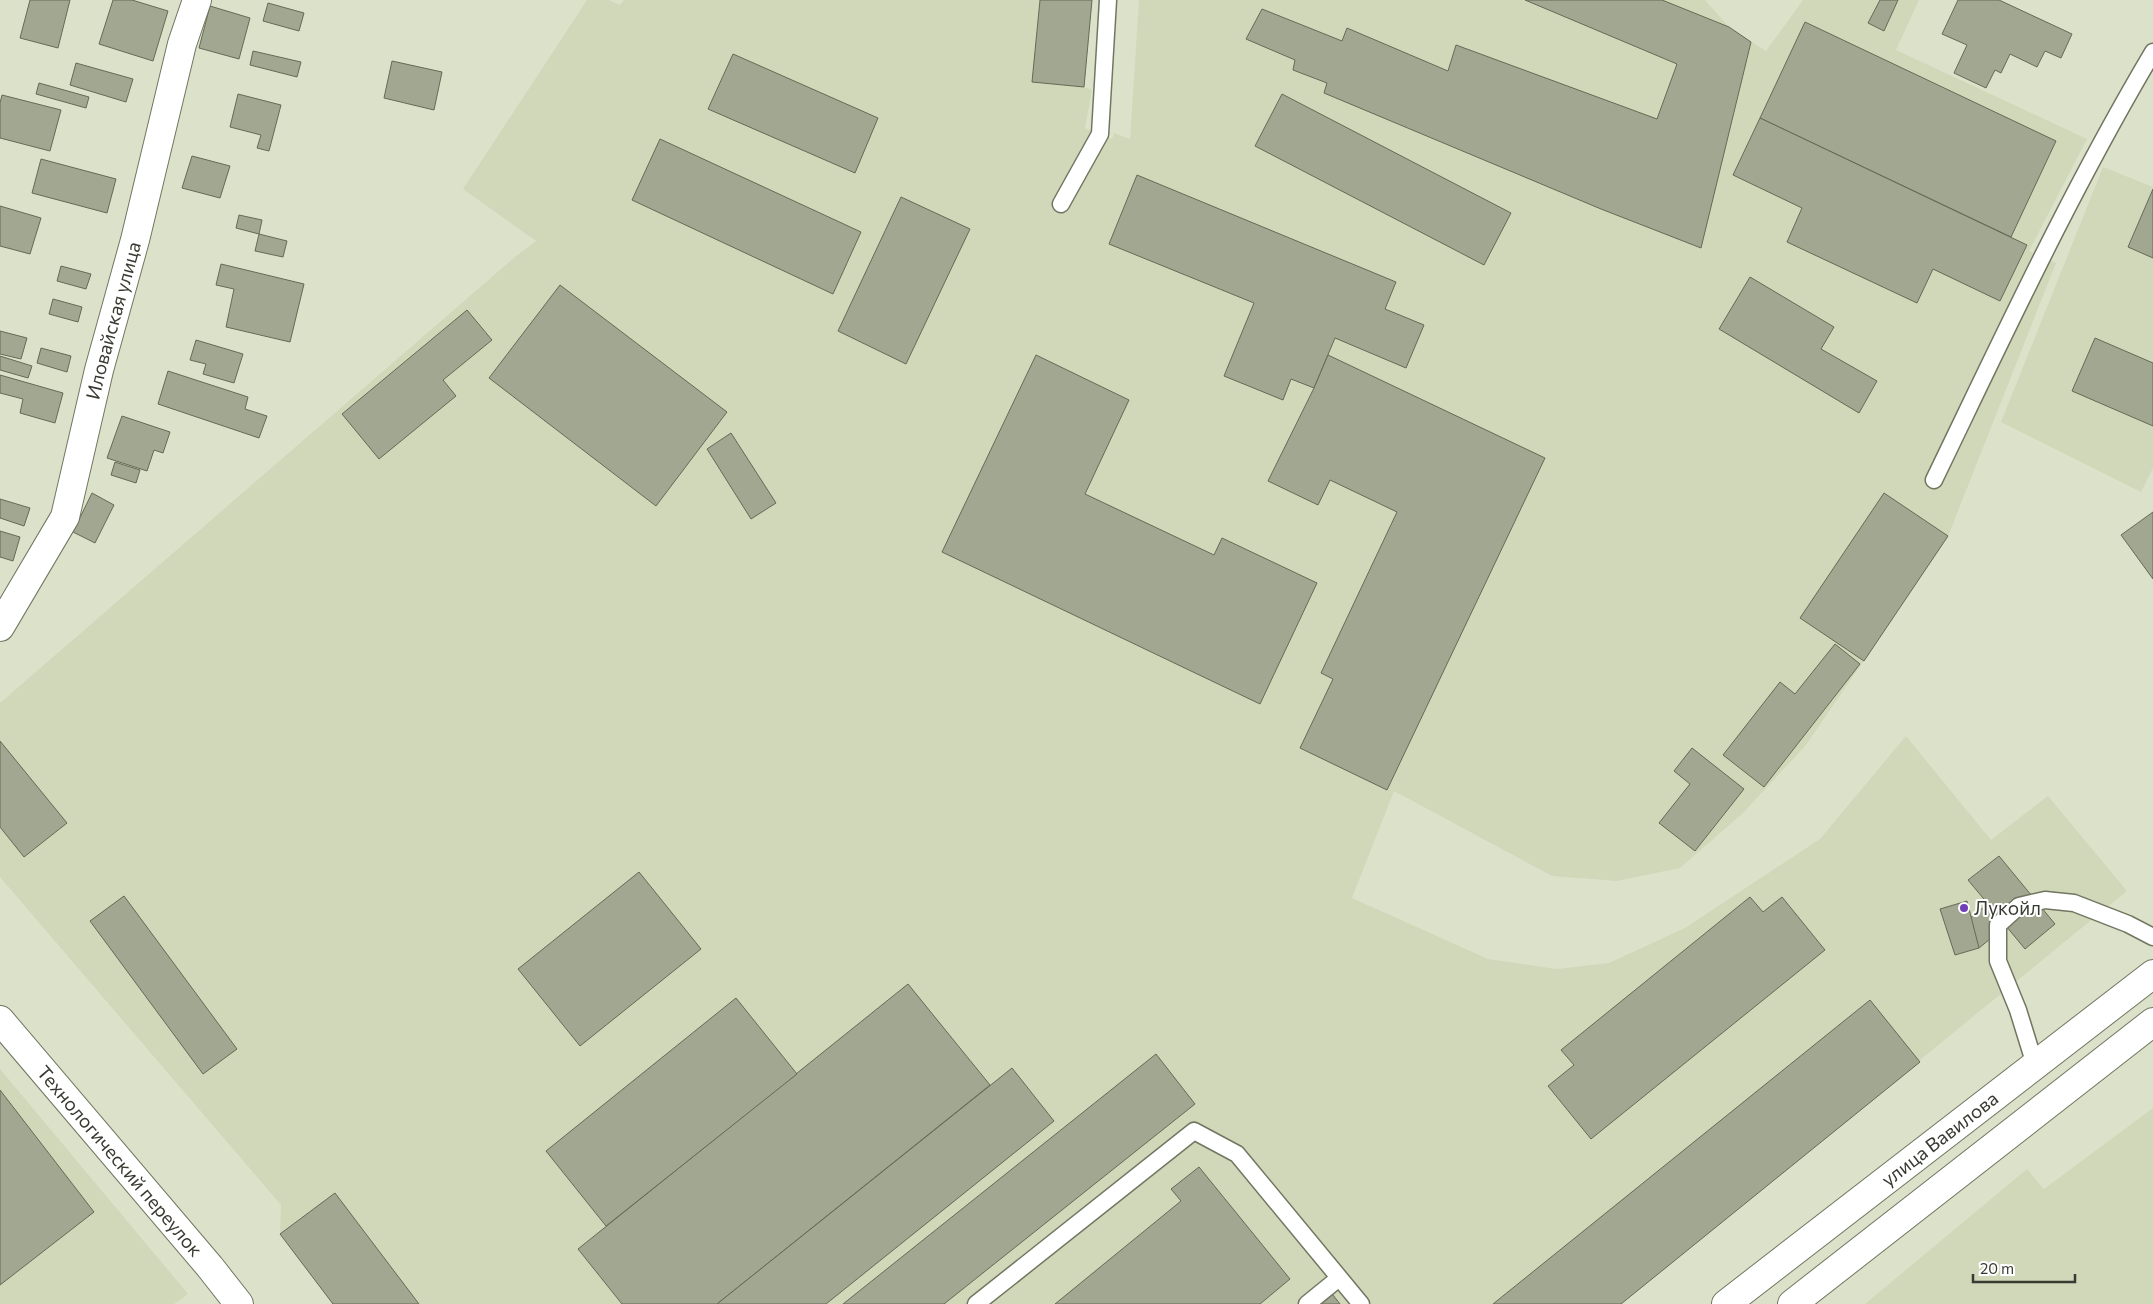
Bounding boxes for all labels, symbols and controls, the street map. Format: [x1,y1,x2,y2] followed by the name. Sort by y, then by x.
[81,239,145,402] street label: Иловайская улица
[1974,896,2041,919] place label: Лукойл
[1958,902,1970,914] marker: Лукойл
[33,1061,208,1261] street label: Технологический переулок
[1876,1086,2002,1191] street label: улица Вавилова
[1973,1252,2076,1284] scale bar
[1980,1259,2014,1277] text: 20 m

